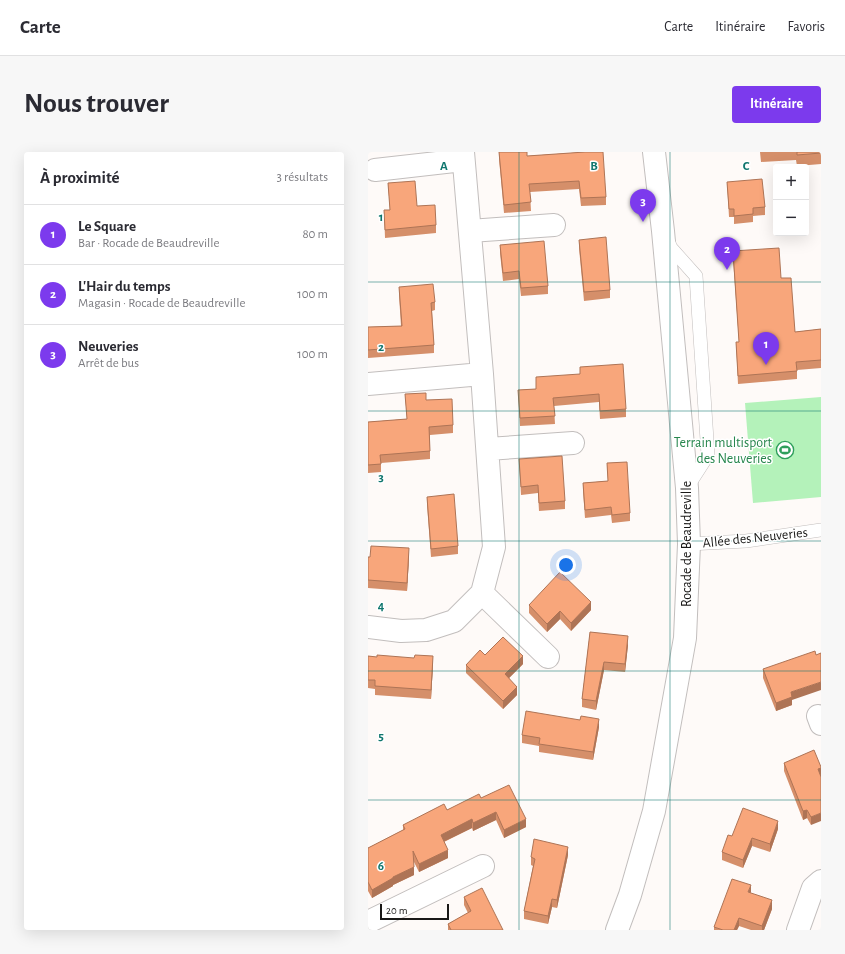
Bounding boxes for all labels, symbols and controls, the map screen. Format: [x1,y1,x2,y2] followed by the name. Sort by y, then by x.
[20,18,61,37] text: Carte
[664,20,693,34] text: Carte
[715,20,765,34] text: Itinéraire
[787,20,825,34] text: Favoris
[732,86,821,123] button: Itinéraire
[24,90,169,118] text: Nous trouver
[440,160,448,173] text: A
[590,160,598,173] text: B
[743,160,750,173] text: C
[773,164,809,236] map controls
[773,164,809,200] button: +
[40,169,120,186] text: À proximité
[277,171,328,184] text: 3 résultats
[630,189,656,222] pin: 3
[773,200,809,236] button: −
[379,211,383,224] text: 1
[78,219,136,234] text: Le Square
[51,228,55,241] text: 1
[302,228,328,241] text: 80 m
[78,237,220,250] text: Bar · Rocade de Beaudreville
[714,237,740,270] pin: 2
[78,279,171,294] text: L'Hair du temps
[50,288,56,301] text: 2
[297,288,328,301] text: 100 m
[78,297,245,310] text: Magasin · Rocade de Beaudreville
[753,332,779,365] pin: 1
[78,339,138,354] text: Neuveries
[378,341,384,354] text: 2
[50,348,56,361] text: 3
[297,348,328,361] text: 100 m
[78,357,139,370] text: Arrêt de bus
[674,436,773,466] place label: Terrain multisport des Neuveries
[775,440,795,460] sports icon: Terrain multisport des Neuveries
[378,471,384,484] text: 3
[680,481,694,607] street label: Rocade de Beaudreville
[702,526,808,550] street label: Allée des Neuveries
[556,555,576,575] your location
[378,600,385,613] text: 4
[378,730,384,743] text: 5
[378,860,384,873] text: 6
[380,902,449,921] scale bar
[386,905,407,916] text: 20 m

